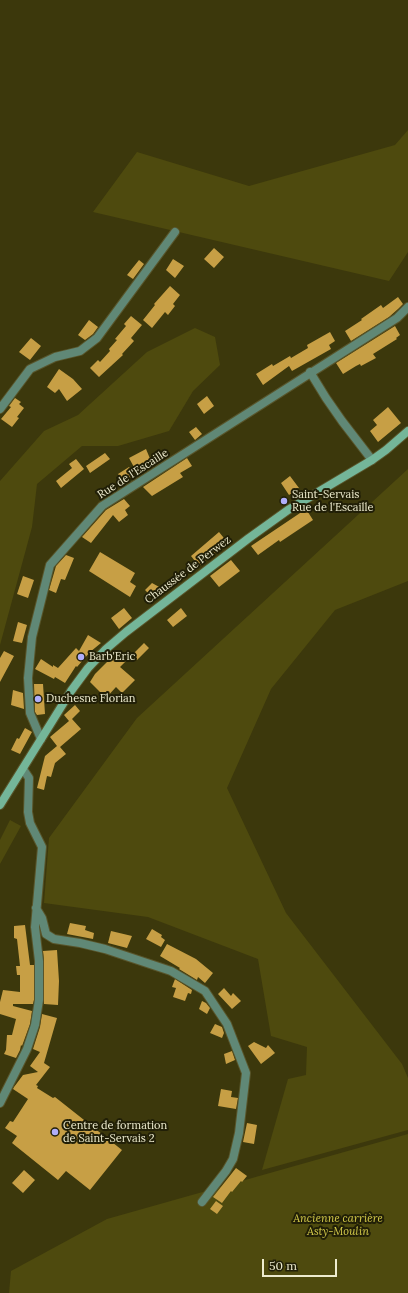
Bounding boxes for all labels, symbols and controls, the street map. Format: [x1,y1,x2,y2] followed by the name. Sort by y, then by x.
[95,446,171,502] street label: Rue de l'Escaille
[292,488,374,514] place label: Saint-Servais Rue de l'Escaille
[279,496,289,506] marker: Saint-Servais Rue de l'Escaille
[142,533,234,607] street label: Chaussée de Perwez
[89,650,135,664] place label: Barb'Eric
[76,652,86,662] marker: Barb'Eric
[46,692,135,706] place label: Duchesne Florian
[33,694,43,704] marker: Duchesne Florian
[63,1119,167,1145] place label: Centre de formation de Saint-Servais 2
[50,1127,60,1137] marker: Centre de formation de Saint-Servais 2
[293,1212,383,1238] park label: Ancienne carrière Asty-Moulin
[264,1251,339,1277] scale bar
[269,1258,297,1273] text: 50 m

